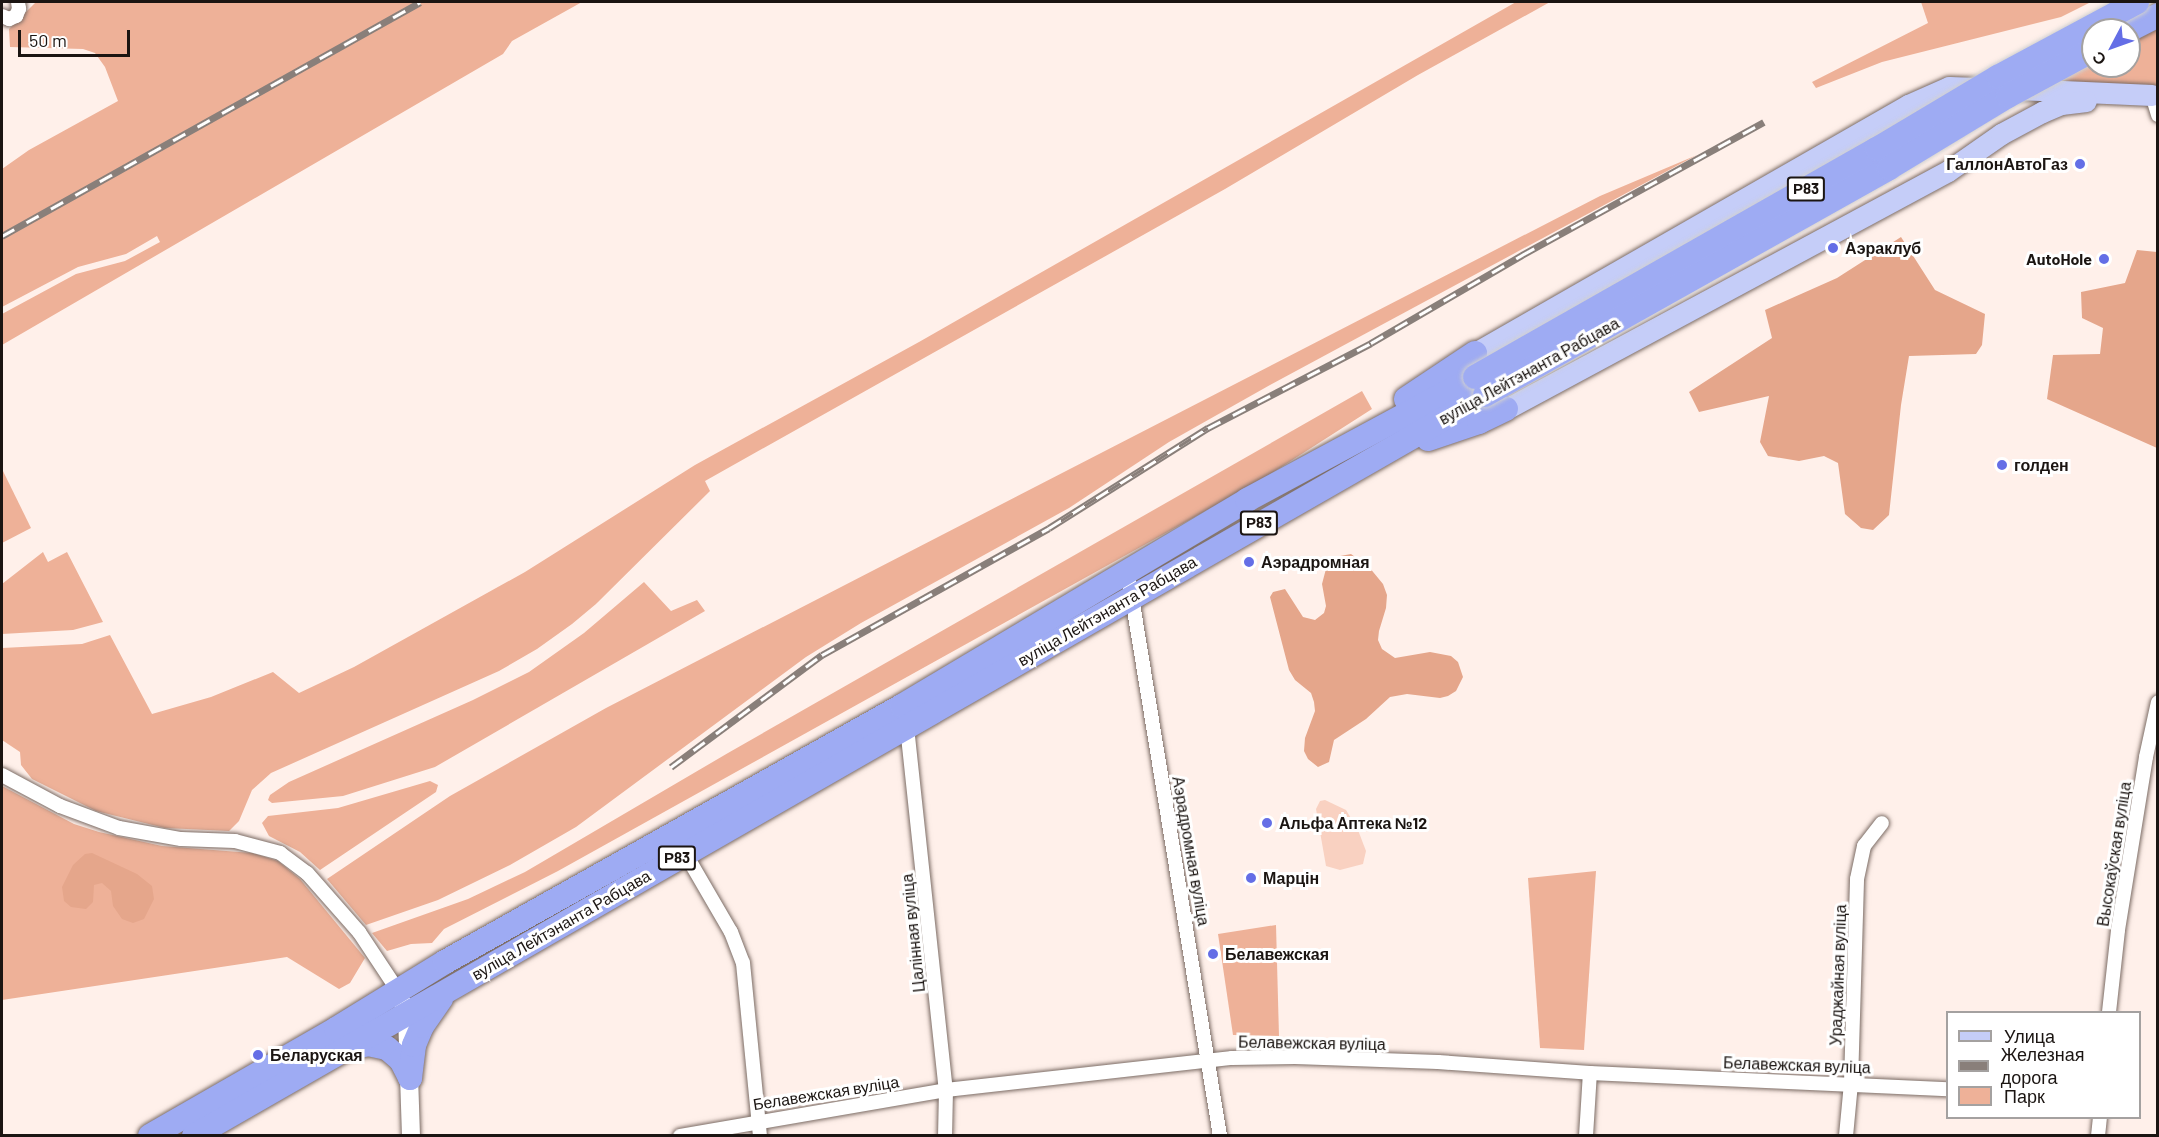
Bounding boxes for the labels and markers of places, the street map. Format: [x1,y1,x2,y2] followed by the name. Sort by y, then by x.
[1946,154,2068,174] place label: ГаллонАвтоГаз
[2073,157,2087,171] marker: ГаллонАвтоГаз
[1845,238,1921,258] place label: Аэраклуб
[1826,241,1840,255] marker: Аэраклуб
[2026,249,2092,269] place label: AutoHole
[2097,252,2111,266] marker: AutoHole
[2014,455,2069,475] place label: голден
[1995,458,2009,472] marker: голден
[1261,552,1369,572] place label: Аэрадромная
[1242,555,1256,569] marker: Аэрадромная
[1279,813,1427,833] place label: Альфа Аптека №12
[1260,816,1274,830] marker: Альфа Аптека №12
[1263,868,1319,888] place label: Марцін
[1244,871,1258,885] marker: Марцін
[1225,944,1329,964] place label: Белавежская
[1206,947,1220,961] marker: Белавежская
[270,1045,363,1065] place label: Беларуская
[251,1048,265,1062] marker: Беларуская

